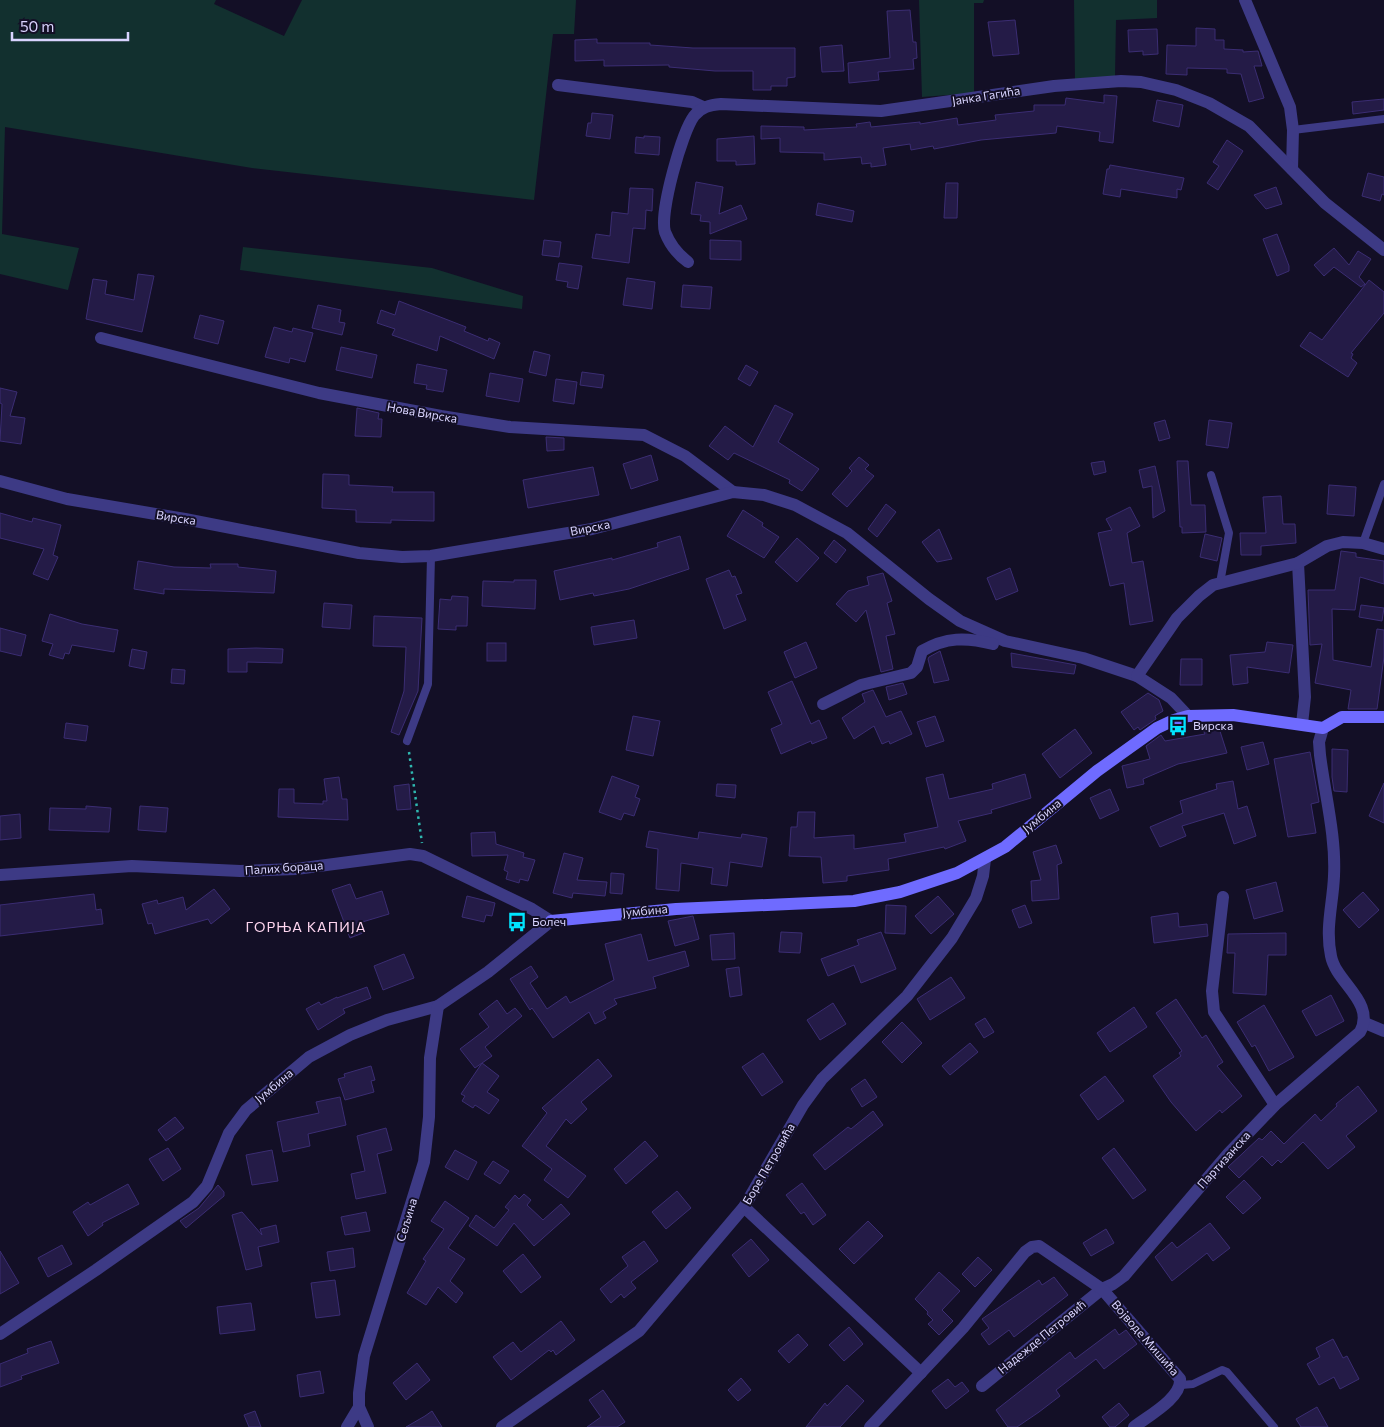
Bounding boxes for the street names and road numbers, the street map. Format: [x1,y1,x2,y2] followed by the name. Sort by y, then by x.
[951,83,1021,108] street label: Јанка Гагића
[386,399,458,425] street label: Нова Вирска
[155,507,197,527] street label: Вирска
[569,516,611,538] street label: Вирска
[1019,795,1064,836] street label: Јумбина
[244,857,324,877] street label: Палих бораца
[622,901,668,920] street label: Јумбина
[251,1065,296,1106] street label: Јумбина
[739,1120,797,1207] street label: Боре Петровића
[1194,1128,1253,1191] street label: Партизанска
[393,1196,419,1243] street label: Сељина
[995,1296,1088,1376] street label: Надежде Петровић
[1109,1297,1182,1378] street label: Војводе Мишића

